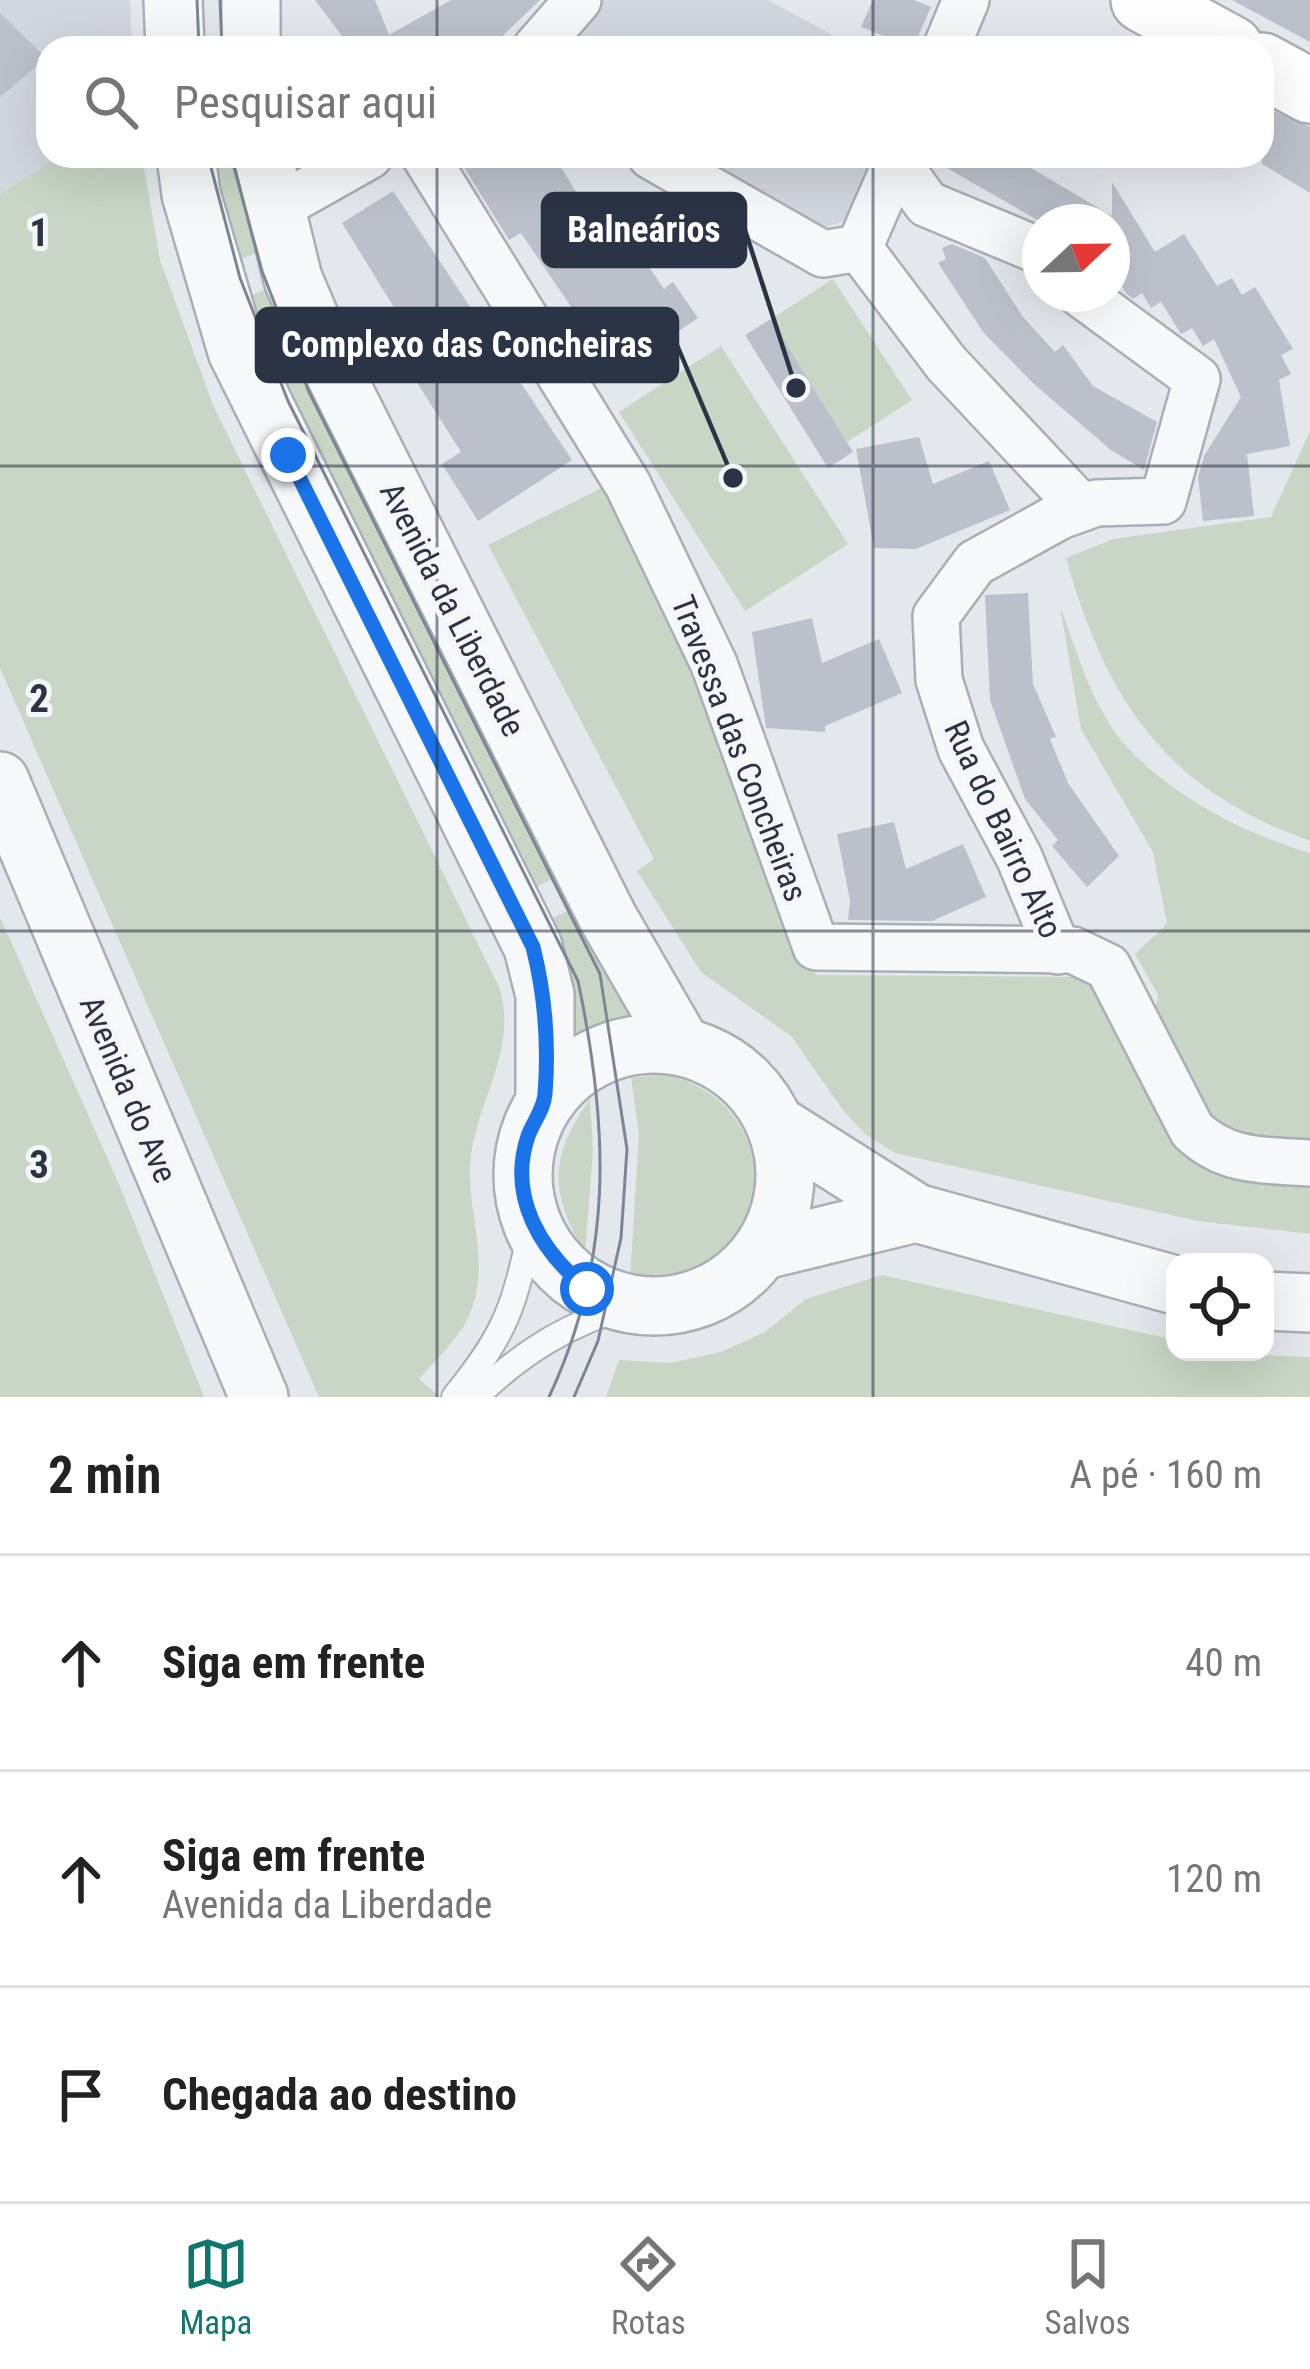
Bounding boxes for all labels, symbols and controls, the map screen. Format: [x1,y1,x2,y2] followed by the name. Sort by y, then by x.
[36,36,1274,168] search box
[78,69,144,135] icon: search
[174,76,437,129] text: Pesquisar aqui
[543,194,745,266] callout: Balneários
[1022,204,1130,312] north arrow
[567,209,721,251] text: Balneários
[29,210,49,256] text: 1
[257,309,677,381] callout: Complexo das Concheiras
[281,324,653,366] text: Complexo das Concheiras
[261,428,315,482] route end
[372,476,533,743] street label: Avenida da Liberdade
[663,590,816,907] street label: Travessa das Concheiras
[29,676,49,722] text: 2
[936,714,1071,944] street label: Rua do Bairro Alto
[72,990,185,1188] street label: Avenida do Ave
[29,1142,49,1188] text: 3
[1166,1253,1274,1361] map controls
[1166,1253,1274,1361] button: locate
[560,1262,614,1316] route start
[48,1446,161,1505] text: 2 min
[1070,1452,1262,1498] text: A pé · 160 m
[48,1630,114,1696] icon: ahead
[162,1636,425,1689] text: Siga em frente
[1185,1640,1262,1686] text: 40 m
[162,1829,425,1882] text: Siga em frente
[48,1846,114,1912] icon: ahead
[1166,1856,1262,1902] text: 120 m
[162,1882,492,1928] text: Avenida da Liberdade
[48,2062,114,2128] icon: arrive
[162,2068,517,2121] text: Chegada ao destino
[179,2231,252,2342] tab: Mapa
[611,2231,686,2342] tab: Rotas
[1045,2231,1131,2342] tab: Salvos

